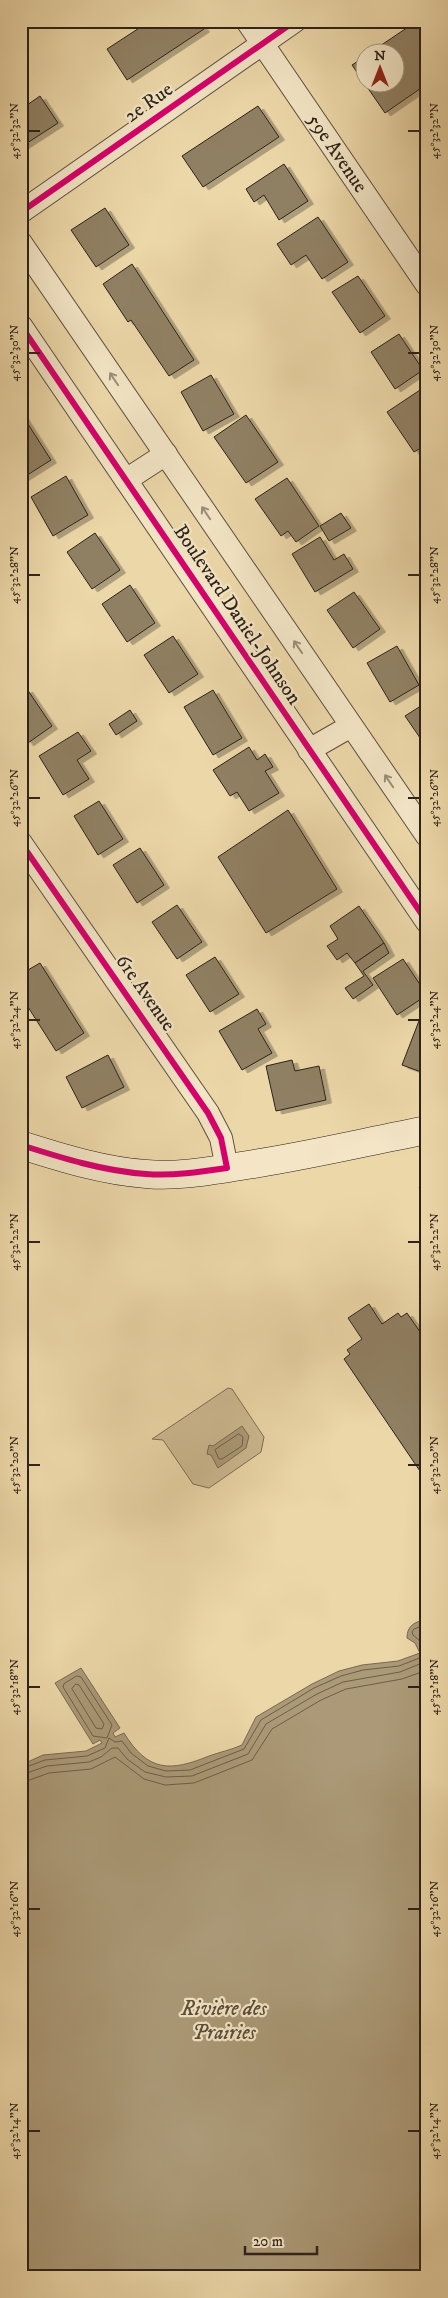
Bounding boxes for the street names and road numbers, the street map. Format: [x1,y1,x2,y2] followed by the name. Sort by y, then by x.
[120,77,178,129] street label: 2e Rue
[301,109,373,198] street label: 59e Avenue
[167,520,307,710] street label: Boulevard Daniel-Johnson
[110,950,180,1036] street label: 61e Avenue

